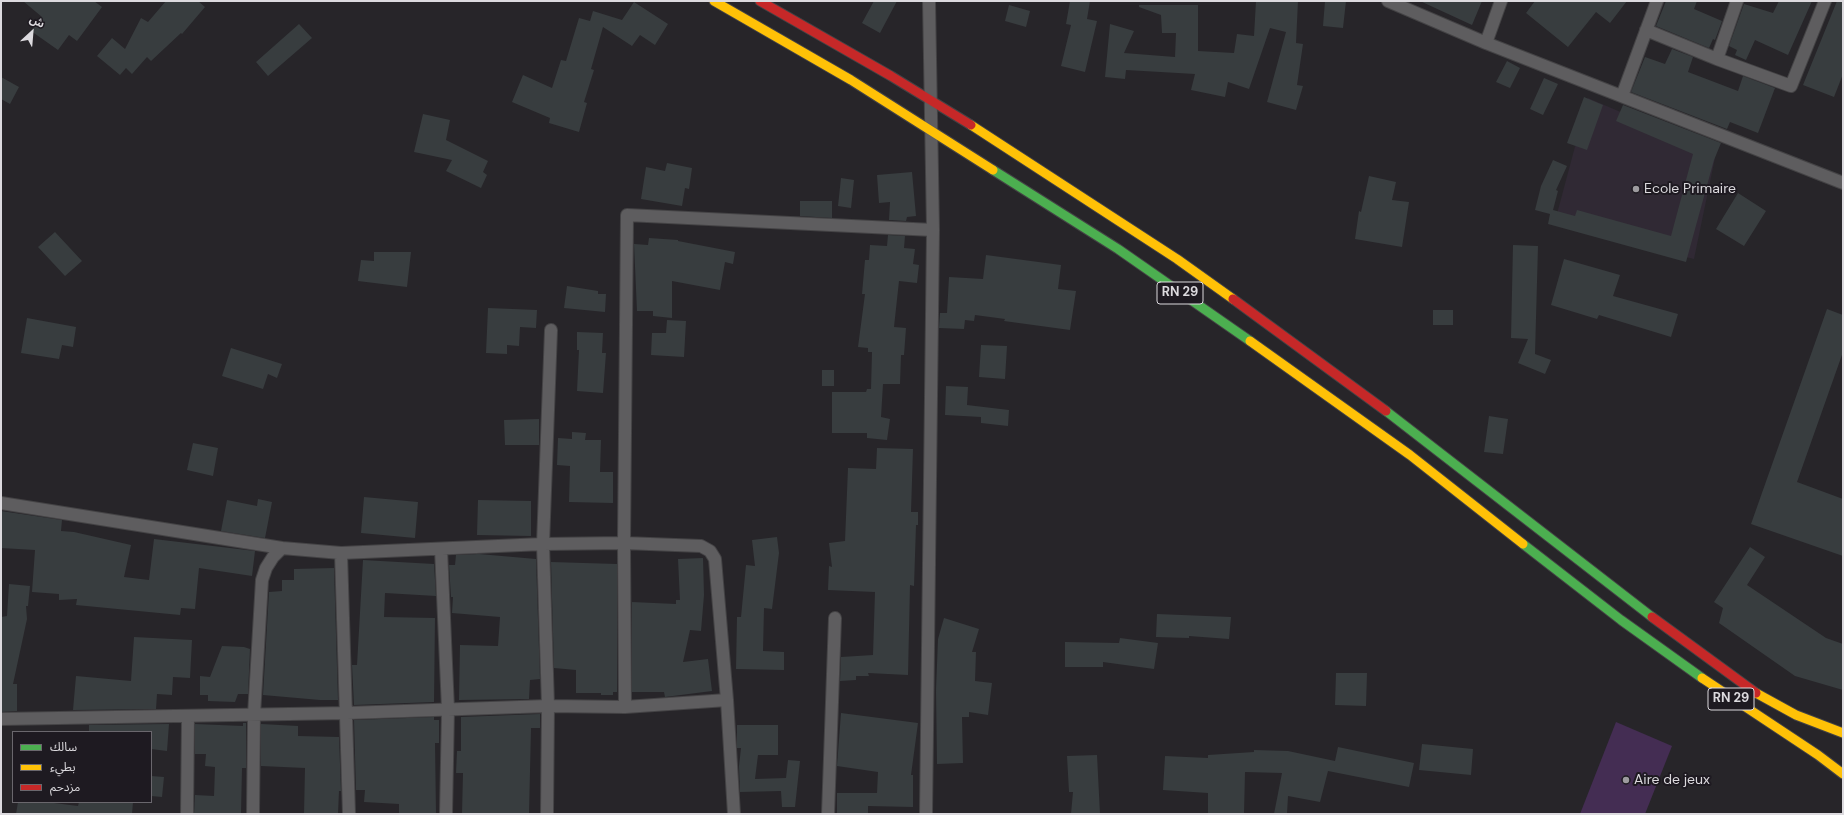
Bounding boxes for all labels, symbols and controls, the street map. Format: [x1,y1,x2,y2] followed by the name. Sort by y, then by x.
[12,12,52,52] north arrow
[27,12,47,31] text: ش
[1644,181,1736,197] place label: Ecole Primaire
[1631,184,1641,194] marker: Ecole Primaire
[1157,282,1203,304] road number: RN 29
[1708,688,1754,710] road number: RN 29
[12,731,152,803] legend
[50,739,77,755] text: سالك
[50,759,76,775] text: بطيء
[1634,772,1710,788] place label: Aire de jeux
[1621,775,1631,785] marker: Aire de jeux
[50,779,80,795] text: مزدحم

